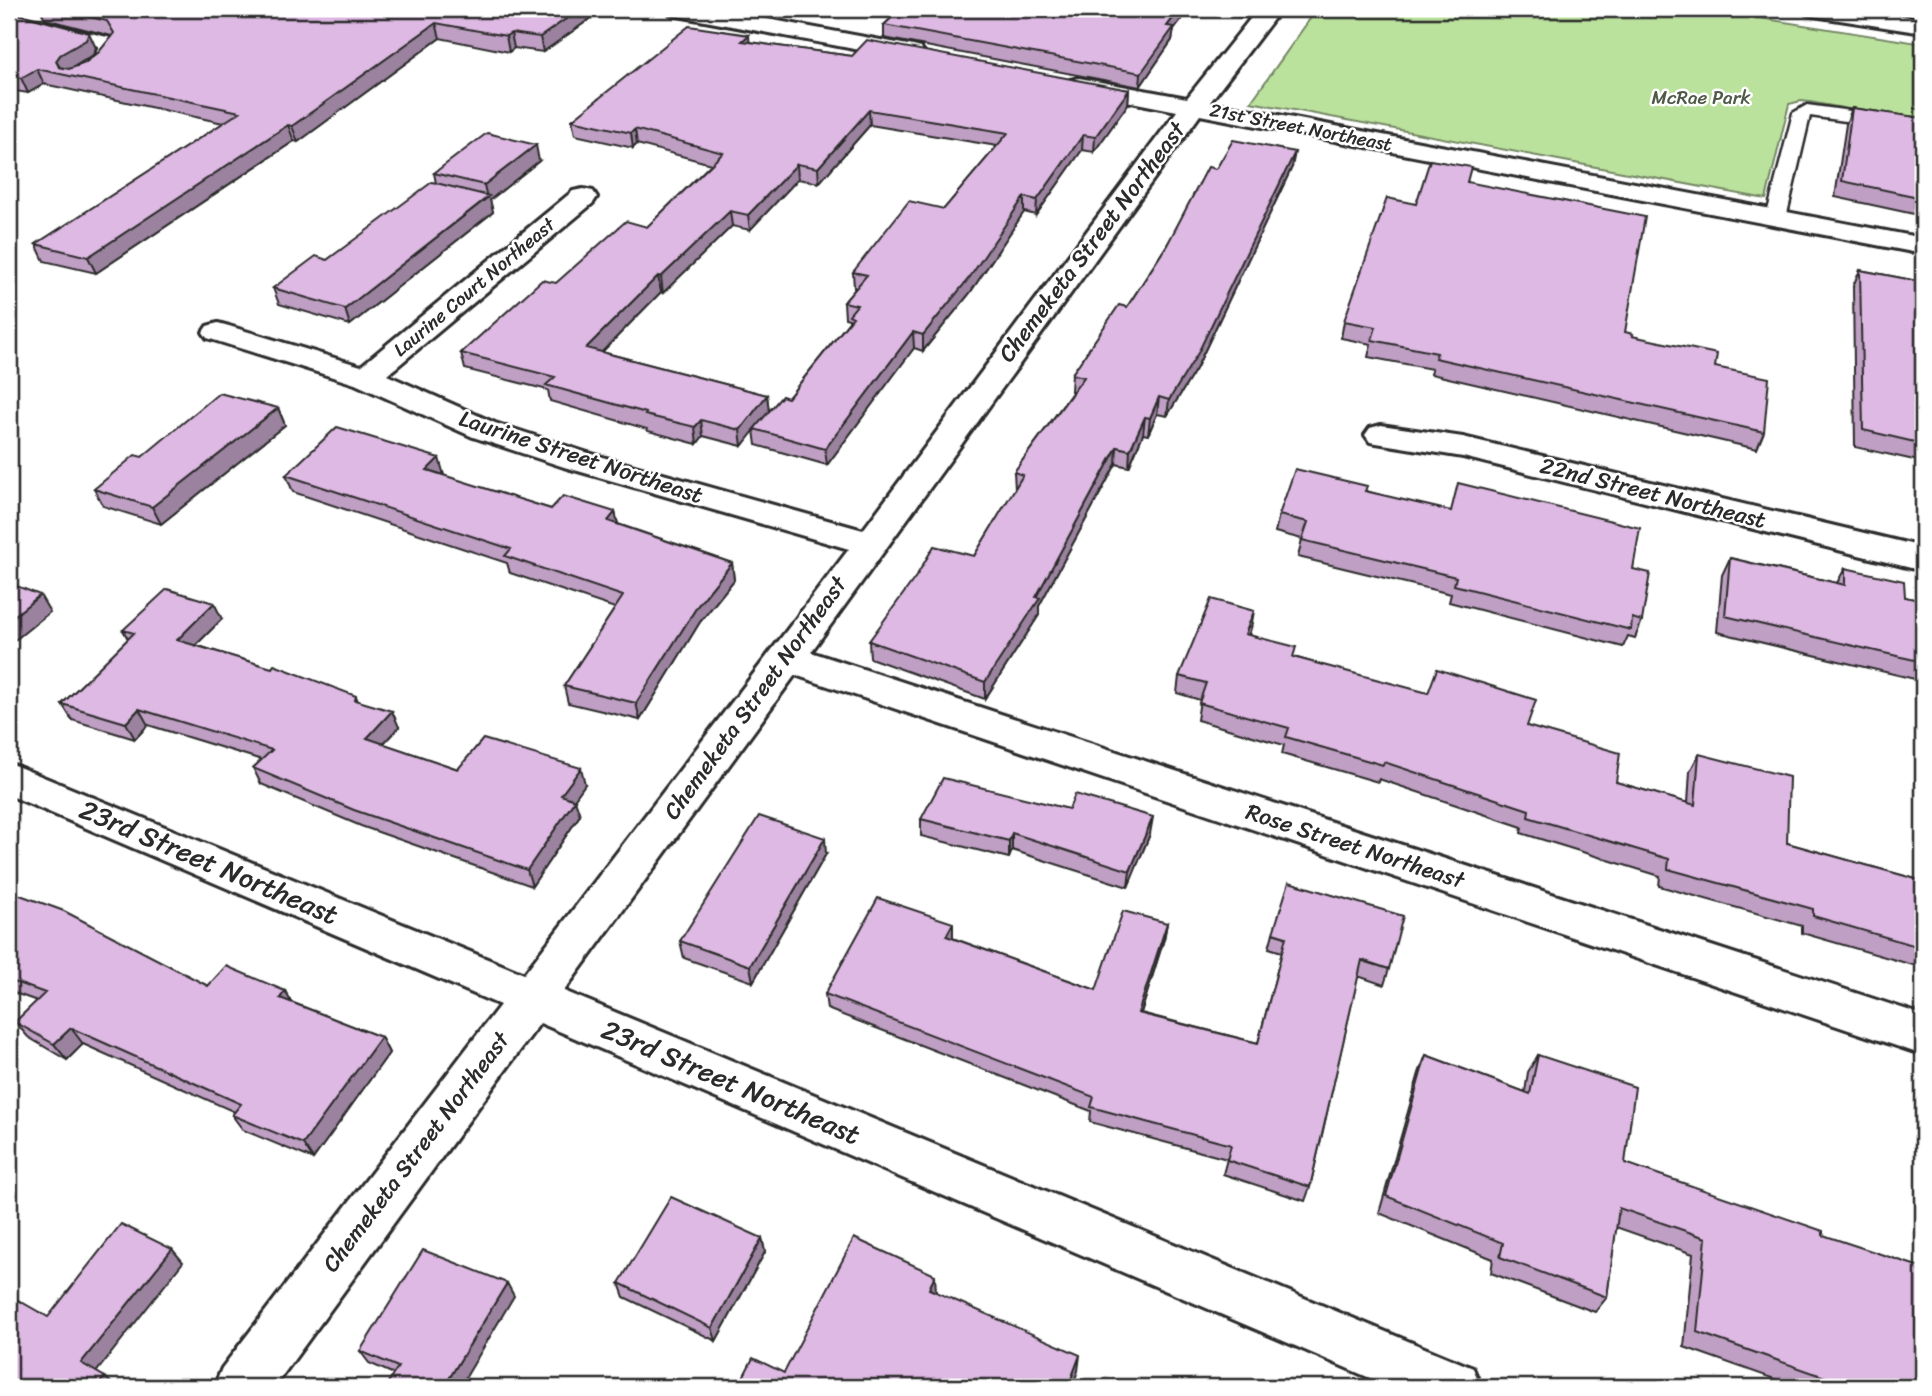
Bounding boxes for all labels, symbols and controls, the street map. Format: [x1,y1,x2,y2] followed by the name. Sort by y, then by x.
[1651,81,1751,114] park label: McRae Park
[1207,93,1395,161] street label: 21st Street Northeast
[987,111,1198,371] street label: Chemeketa Street Northeast
[386,208,564,365] street label: Laurine Court Northeast
[454,398,708,516] street label: Laurine Street Northeast
[1536,445,1770,541] street label: 22nd Street Northeast
[652,566,859,829] street label: Chemeketa Street Northeast
[72,785,346,939] street label: 23rd Street Northeast
[1240,791,1471,901] street label: Rose Street Northeast
[594,1005,868,1159] street label: 23rd Street Northeast
[311,1021,522,1281] street label: Chemeketa Street Northeast

